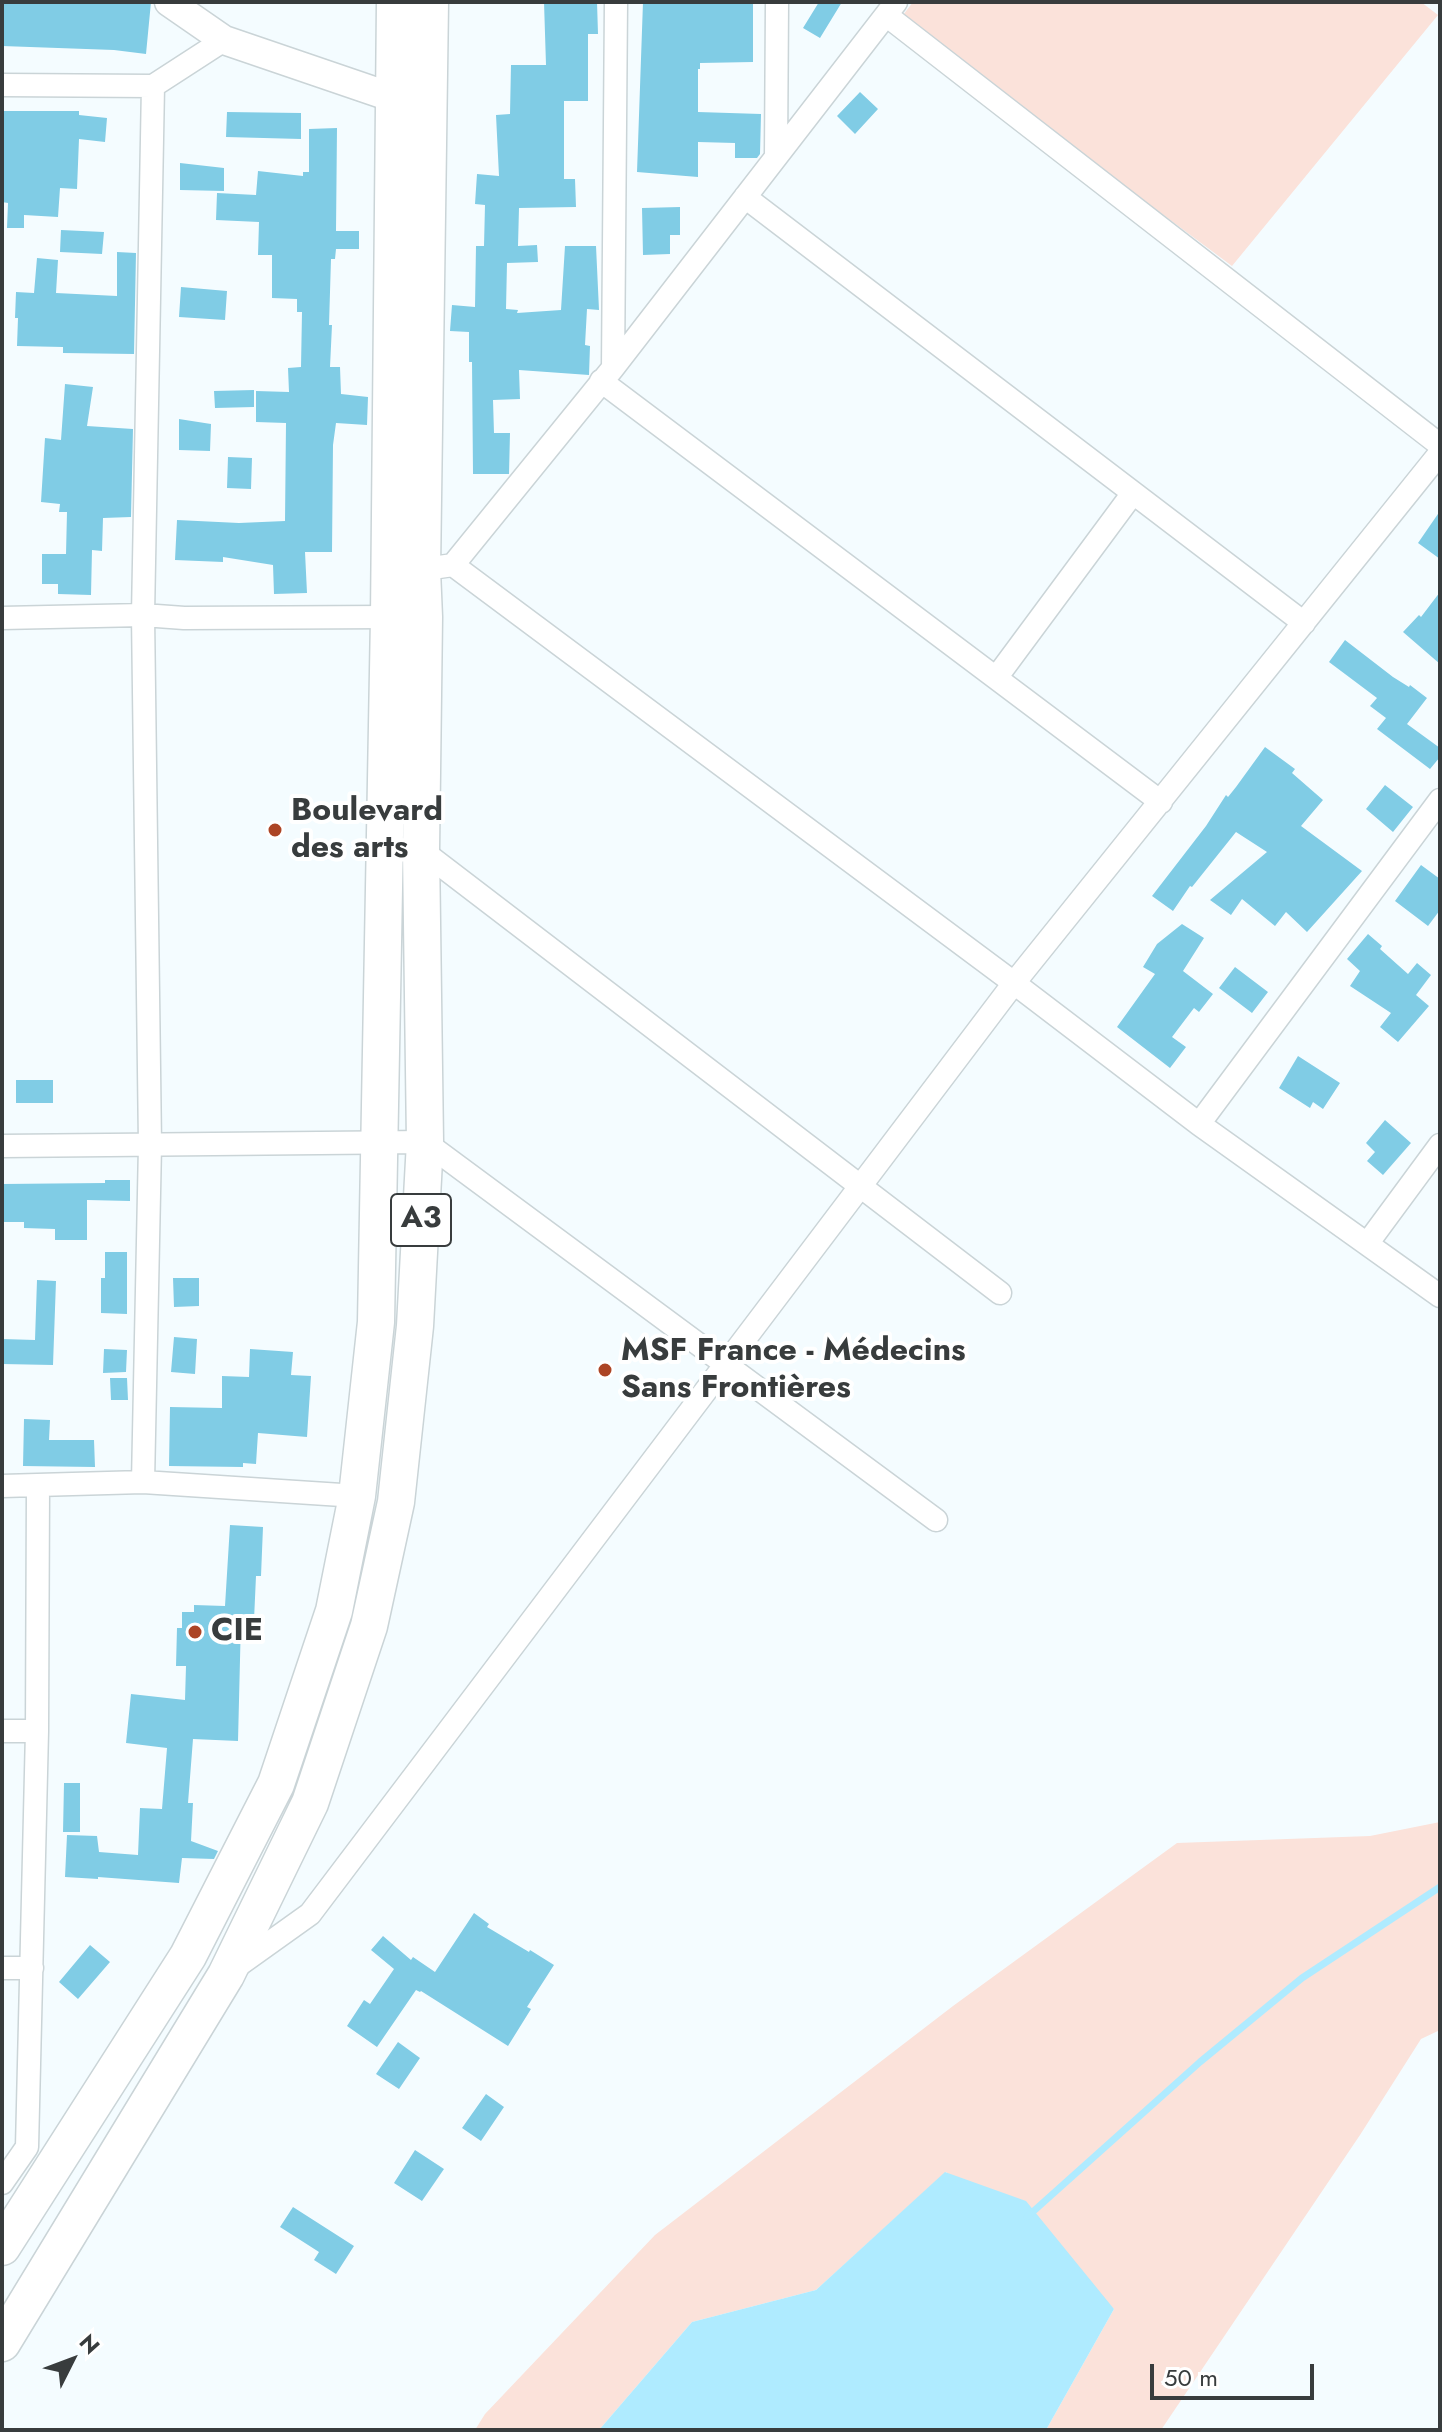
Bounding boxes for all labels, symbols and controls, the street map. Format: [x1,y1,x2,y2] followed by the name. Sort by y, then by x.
[291,793,443,868] place label: Boulevard des arts
[266,821,284,839] marker: Boulevard des arts
[391,1194,451,1246] road number: A3
[621,1333,966,1408] place label: MSF France - Médecins Sans Frontières
[596,1361,614,1379] marker: MSF France - Médecins Sans Frontières
[211,1613,263,1651] place label: CIE
[186,1623,204,1641] marker: CIE
[32,2320,112,2400] north arrow
[72,2327,108,2361] text: N
[1154,2348,1318,2398] scale bar
[1164,2360,1218,2395] text: 50 m

